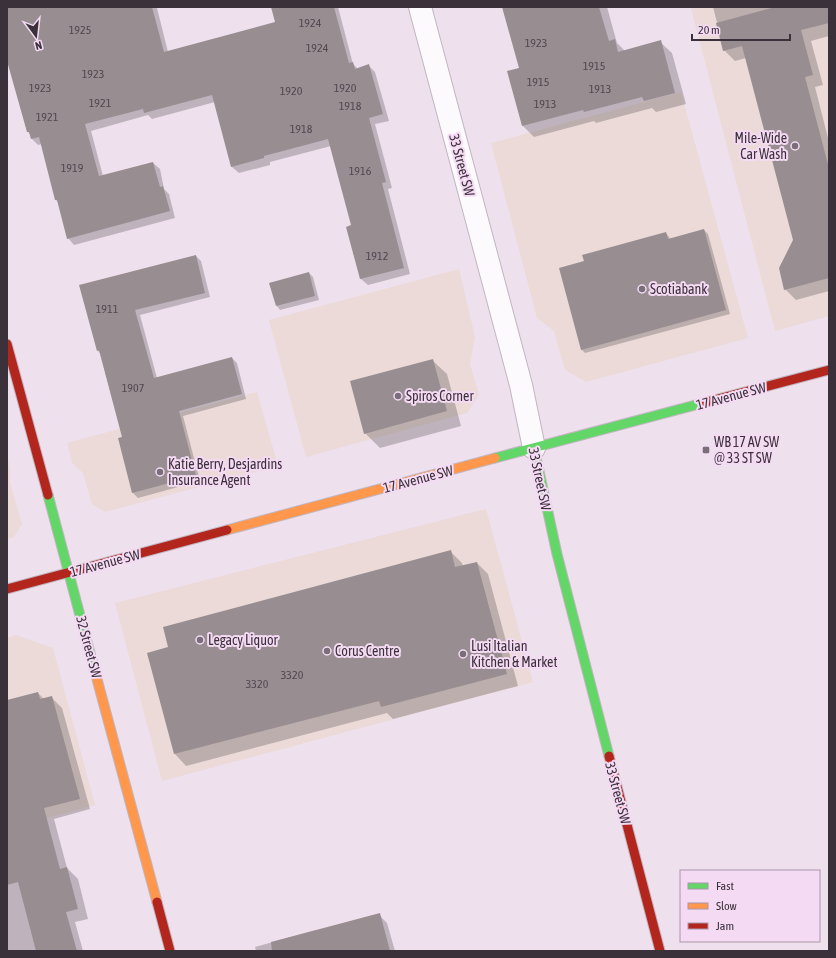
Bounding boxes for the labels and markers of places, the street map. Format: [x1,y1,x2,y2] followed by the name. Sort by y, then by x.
[735,130,787,162] place label: Mile-Wide Car Wash
[790,141,800,151] marker: Mile-Wide Car Wash
[650,281,708,297] place label: Scotiabank
[637,284,647,294] marker: Scotiabank
[406,388,474,404] place label: Spiros Corner
[393,391,403,401] marker: Spiros Corner
[714,434,780,466] place label: WB 17 AV SW @ 33 ST SW
[701,445,711,455] marker: WB 17 AV SW @ 33 ST SW
[168,456,282,488] place label: Katie Berry, Desjardins Insurance Agent
[155,467,165,477] marker: Katie Berry, Desjardins Insurance Agent
[208,632,279,648] place label: Legacy Liquor
[195,635,205,645] marker: Legacy Liquor
[471,638,558,670] place label: Lusi Italian Kitchen & Market
[335,643,400,659] place label: Corus Centre
[322,646,332,656] marker: Corus Centre
[458,649,468,659] marker: Lusi Italian Kitchen & Market

